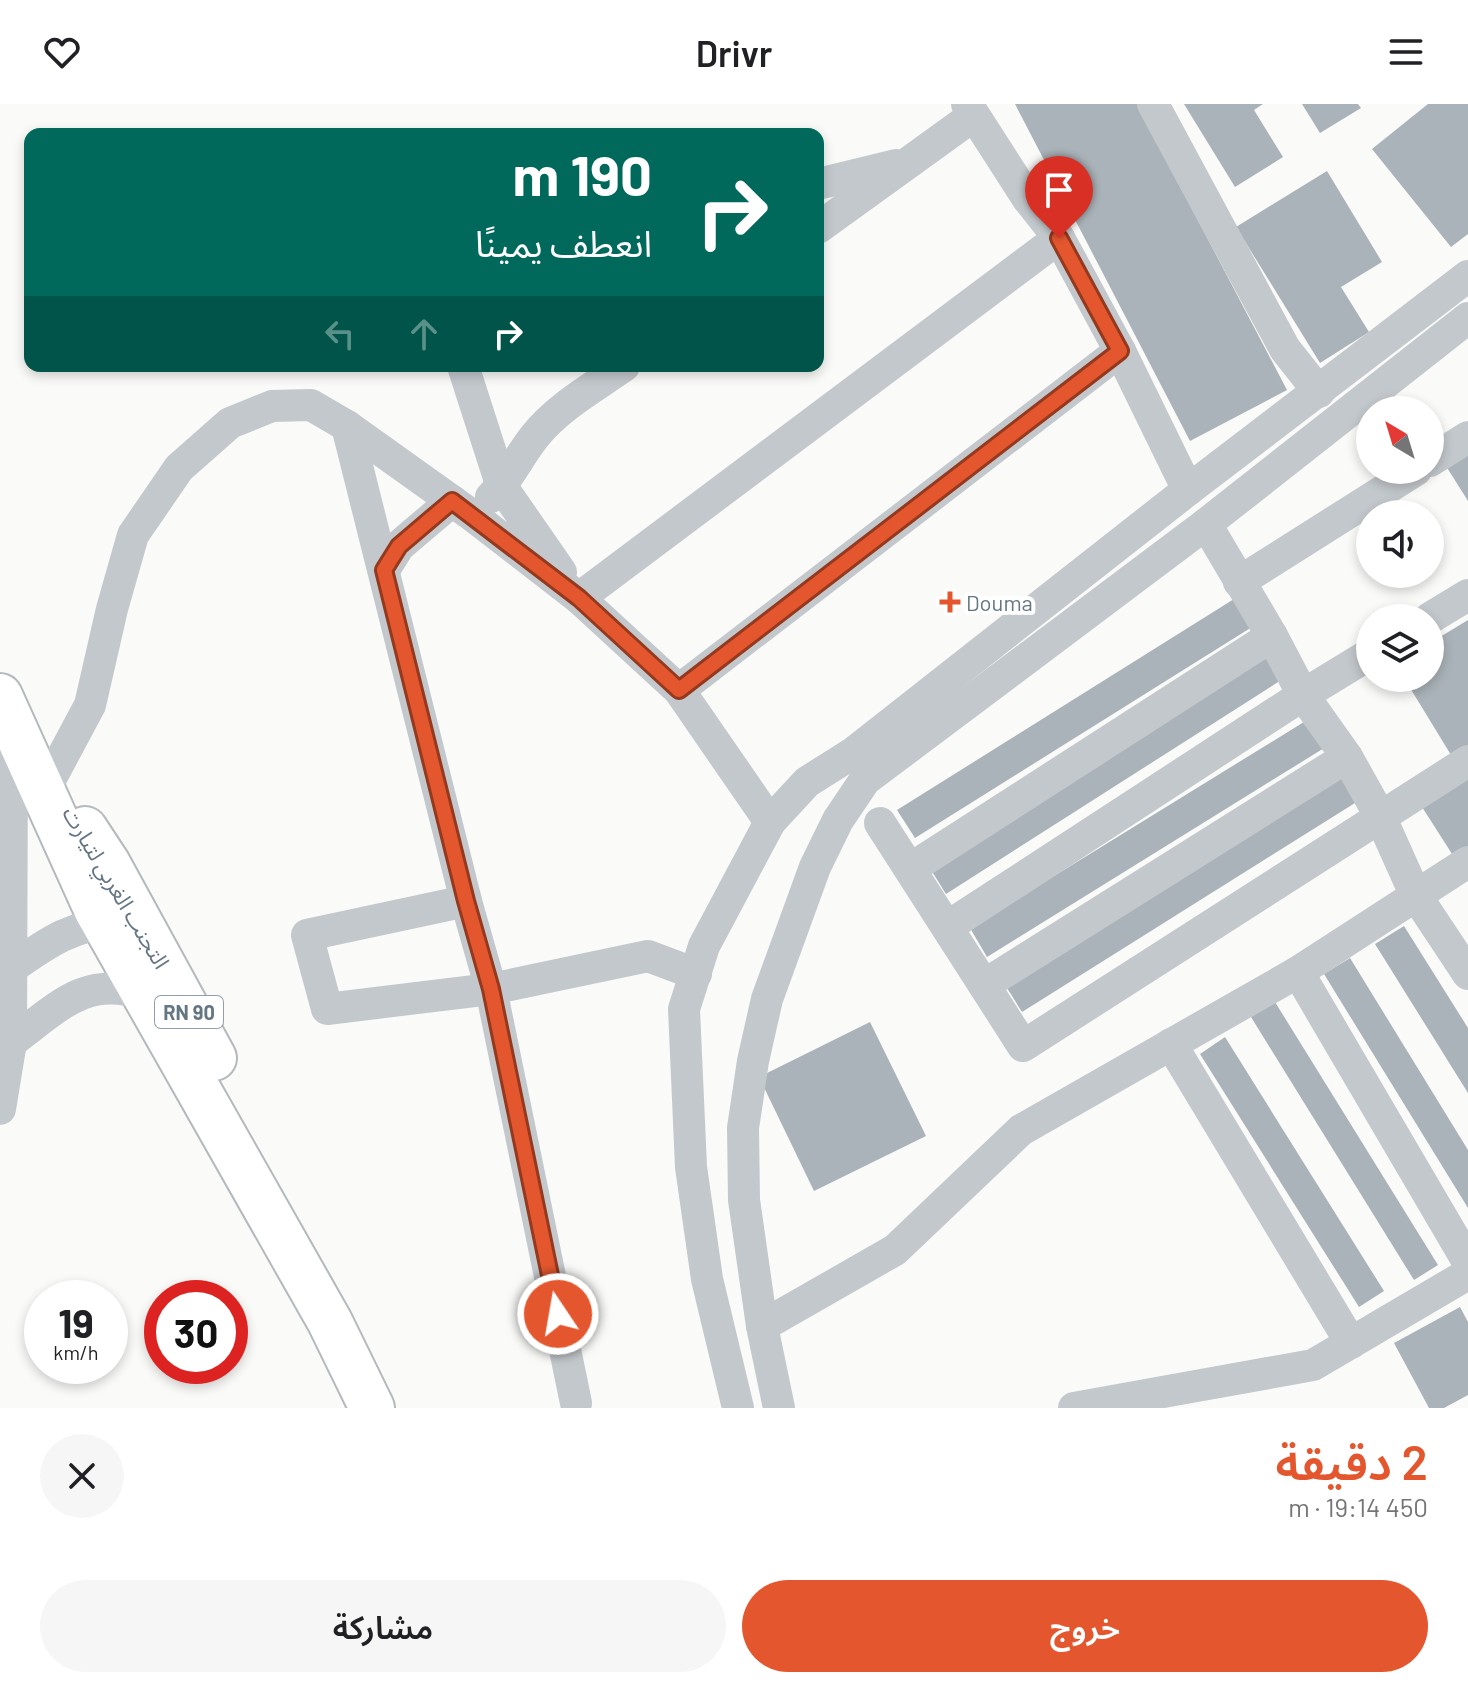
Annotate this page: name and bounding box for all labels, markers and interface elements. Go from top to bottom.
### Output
icon: heart [40,30,84,74]
icon: menu [1384,30,1428,74]
text: Drivr [696,31,772,74]
text: 190 m [513,140,652,207]
pin [1025,156,1093,238]
icon: right [680,160,784,264]
icon: arrive [1037,168,1081,212]
text: انعطف يمينًا [475,221,652,264]
icon: left [318,312,362,356]
icon: ahead [402,312,446,356]
icon: right [486,312,530,356]
north arrow [1356,396,1444,484]
map controls [1356,396,1444,692]
button: sound [1356,500,1444,588]
place label: Douma [966,589,1033,615]
marker: Douma [941,593,959,611]
button: layers [1356,604,1444,692]
street label: التجنب الغربي لتيارت [54,801,176,975]
road number: RN 90 [155,996,223,1028]
position arrow [516,1272,600,1356]
speed limit sign: 30 [144,1280,248,1384]
text: 19 [58,1298,94,1346]
text: km/h [53,1340,99,1364]
text: 2 دقيقة [1275,1432,1428,1490]
button: close [40,1434,124,1518]
text: 450 m · 19:14 [1288,1491,1428,1522]
button: مشاركة [40,1580,726,1672]
button: خروج [742,1580,1428,1672]

